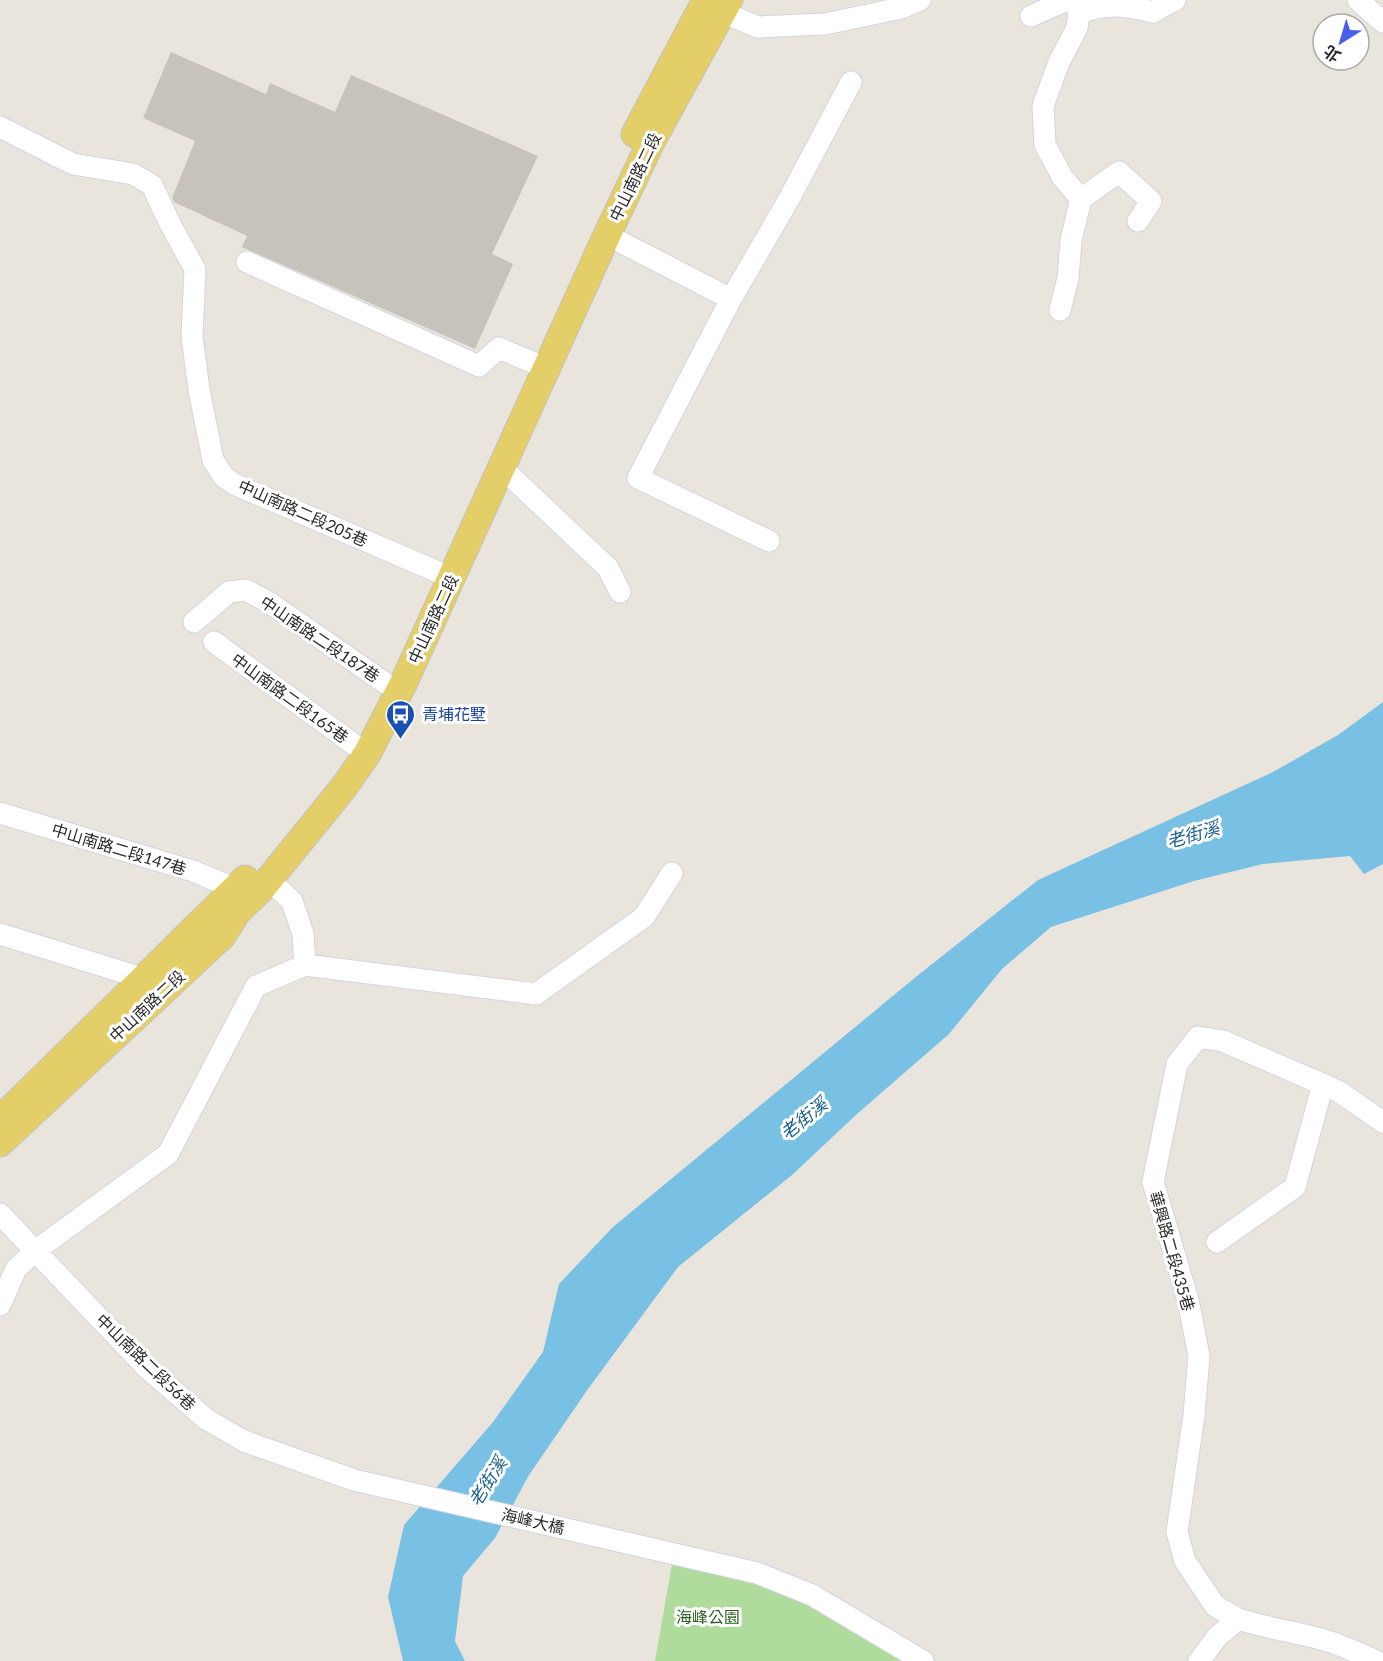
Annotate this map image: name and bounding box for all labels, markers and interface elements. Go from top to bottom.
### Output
north arrow [1311,12,1371,72]
text: 北 [1320,42,1344,67]
street label: 中山南路二段 [605,129,664,224]
street label: 中山南路二段205巷 [235,475,371,550]
street label: 中山南路二段 [404,571,461,666]
street label: 中山南路二段187巷 [257,592,384,686]
street label: 中山南路二段165巷 [228,649,352,746]
bus stop icon: 青埔花墅 [385,698,417,740]
place label: 青埔花墅 [422,704,486,723]
water label: 老街溪 [1164,815,1225,852]
street label: 中山南路二段147巷 [50,819,189,878]
street label: 中山南路二段 [105,966,188,1045]
water label: 老街溪 [775,1091,834,1144]
street label: 華興路二段435巷 [1146,1189,1199,1313]
street label: 中山南路二段56巷 [93,1309,200,1414]
water label: 老街溪 [464,1450,512,1510]
street label: 海峰大橋 [500,1504,566,1537]
park label: 海峰公園 [676,1607,740,1626]

